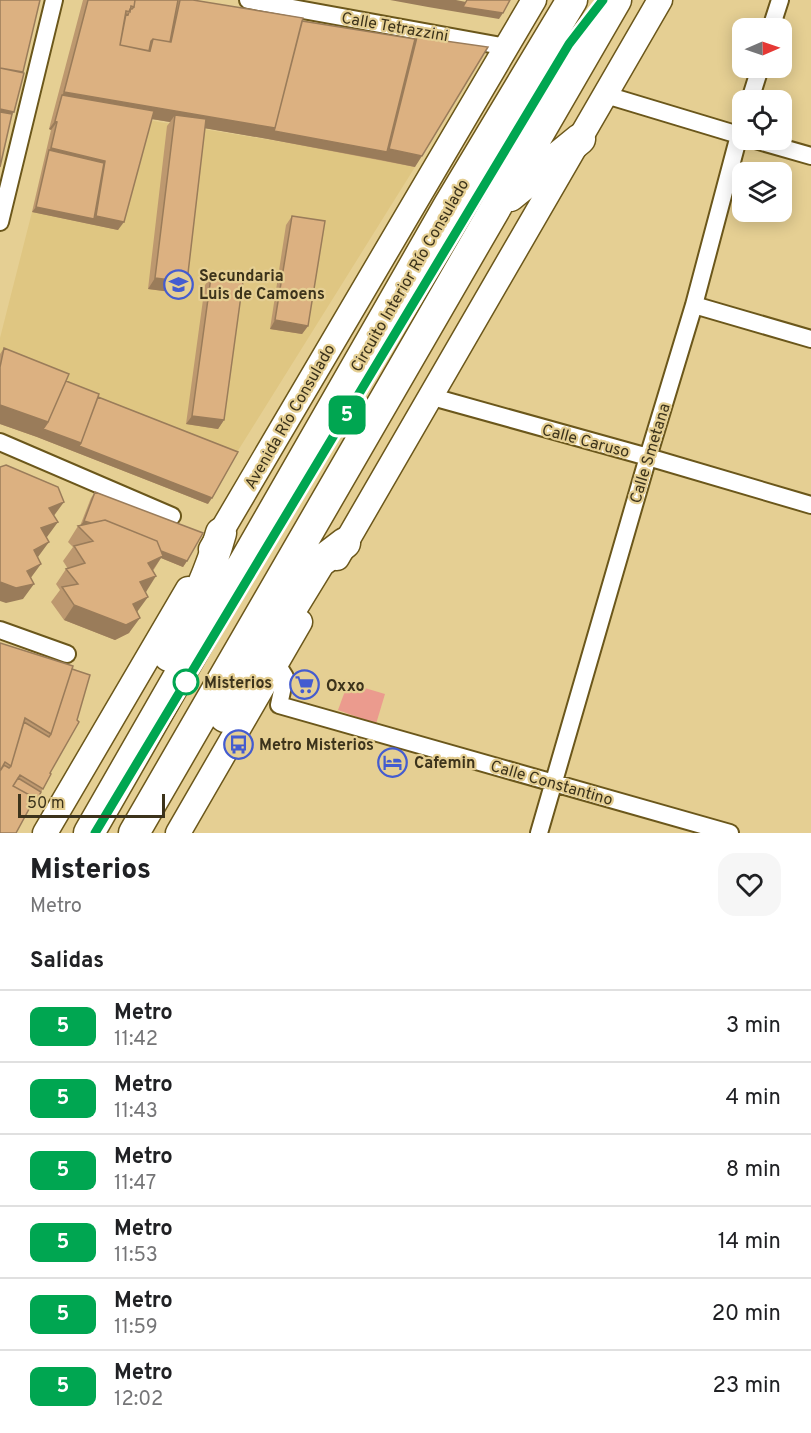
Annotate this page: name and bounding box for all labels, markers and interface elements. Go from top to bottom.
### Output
street label: Calle Tetrazzini [340,9,450,47]
north arrow [732,18,792,78]
map controls [732,18,792,222]
button: locate [732,90,792,150]
button: layers [732,162,792,222]
street label: Circuito Interior Río Consulado [347,176,474,376]
place label: Secundaria Luis de Camoens [199,267,325,305]
school or university icon: Secundaria Luis de Camoens [162,268,194,300]
street label: Avenida Río Consulado [241,341,340,493]
line badge: 5 [328,396,366,434]
street label: Calle Smetana [626,401,676,506]
text: 5 [341,402,353,429]
street label: Calle Caruso [540,421,632,463]
marker: Misterios [173,669,199,695]
supermarket icon: Oxxo [289,669,321,701]
place label: Misterios [204,674,272,694]
place label: Oxxo [326,677,365,697]
bus stop icon: Metro Misterios [222,728,254,760]
place label: Metro Misterios [259,736,374,756]
hotel icon: Cafemin [377,746,409,778]
place label: Cafemin [414,754,476,774]
street label: Calle Constantino [488,757,615,811]
scale bar [18,791,165,818]
text: 50 m [27,794,65,814]
text: Misterios [30,853,151,889]
button: heart [718,853,781,916]
text: Metro [30,894,82,920]
text: Salidas [30,948,104,975]
text: Metro [114,1000,173,1027]
text: 5 [57,1013,69,1040]
text: 3 min [726,1013,781,1040]
text: 11:42 [114,1027,158,1053]
text: Metro [114,1072,173,1099]
text: 5 [57,1085,69,1112]
text: 4 min [726,1085,781,1112]
text: 11:43 [114,1099,158,1125]
text: Metro [114,1144,173,1171]
text: 5 [57,1157,69,1184]
text: 8 min [726,1157,781,1184]
text: 11:47 [114,1171,156,1197]
text: Metro [114,1216,173,1243]
text: 5 [57,1229,69,1256]
text: 14 min [718,1229,781,1256]
text: 11:53 [114,1243,158,1269]
text: Metro [114,1288,173,1315]
text: 5 [57,1301,69,1328]
text: 20 min [712,1301,781,1328]
text: 11:59 [114,1315,158,1341]
text: Metro [114,1360,173,1387]
text: 5 [57,1373,69,1400]
text: 23 min [713,1373,781,1400]
text: 12:02 [114,1387,163,1413]

